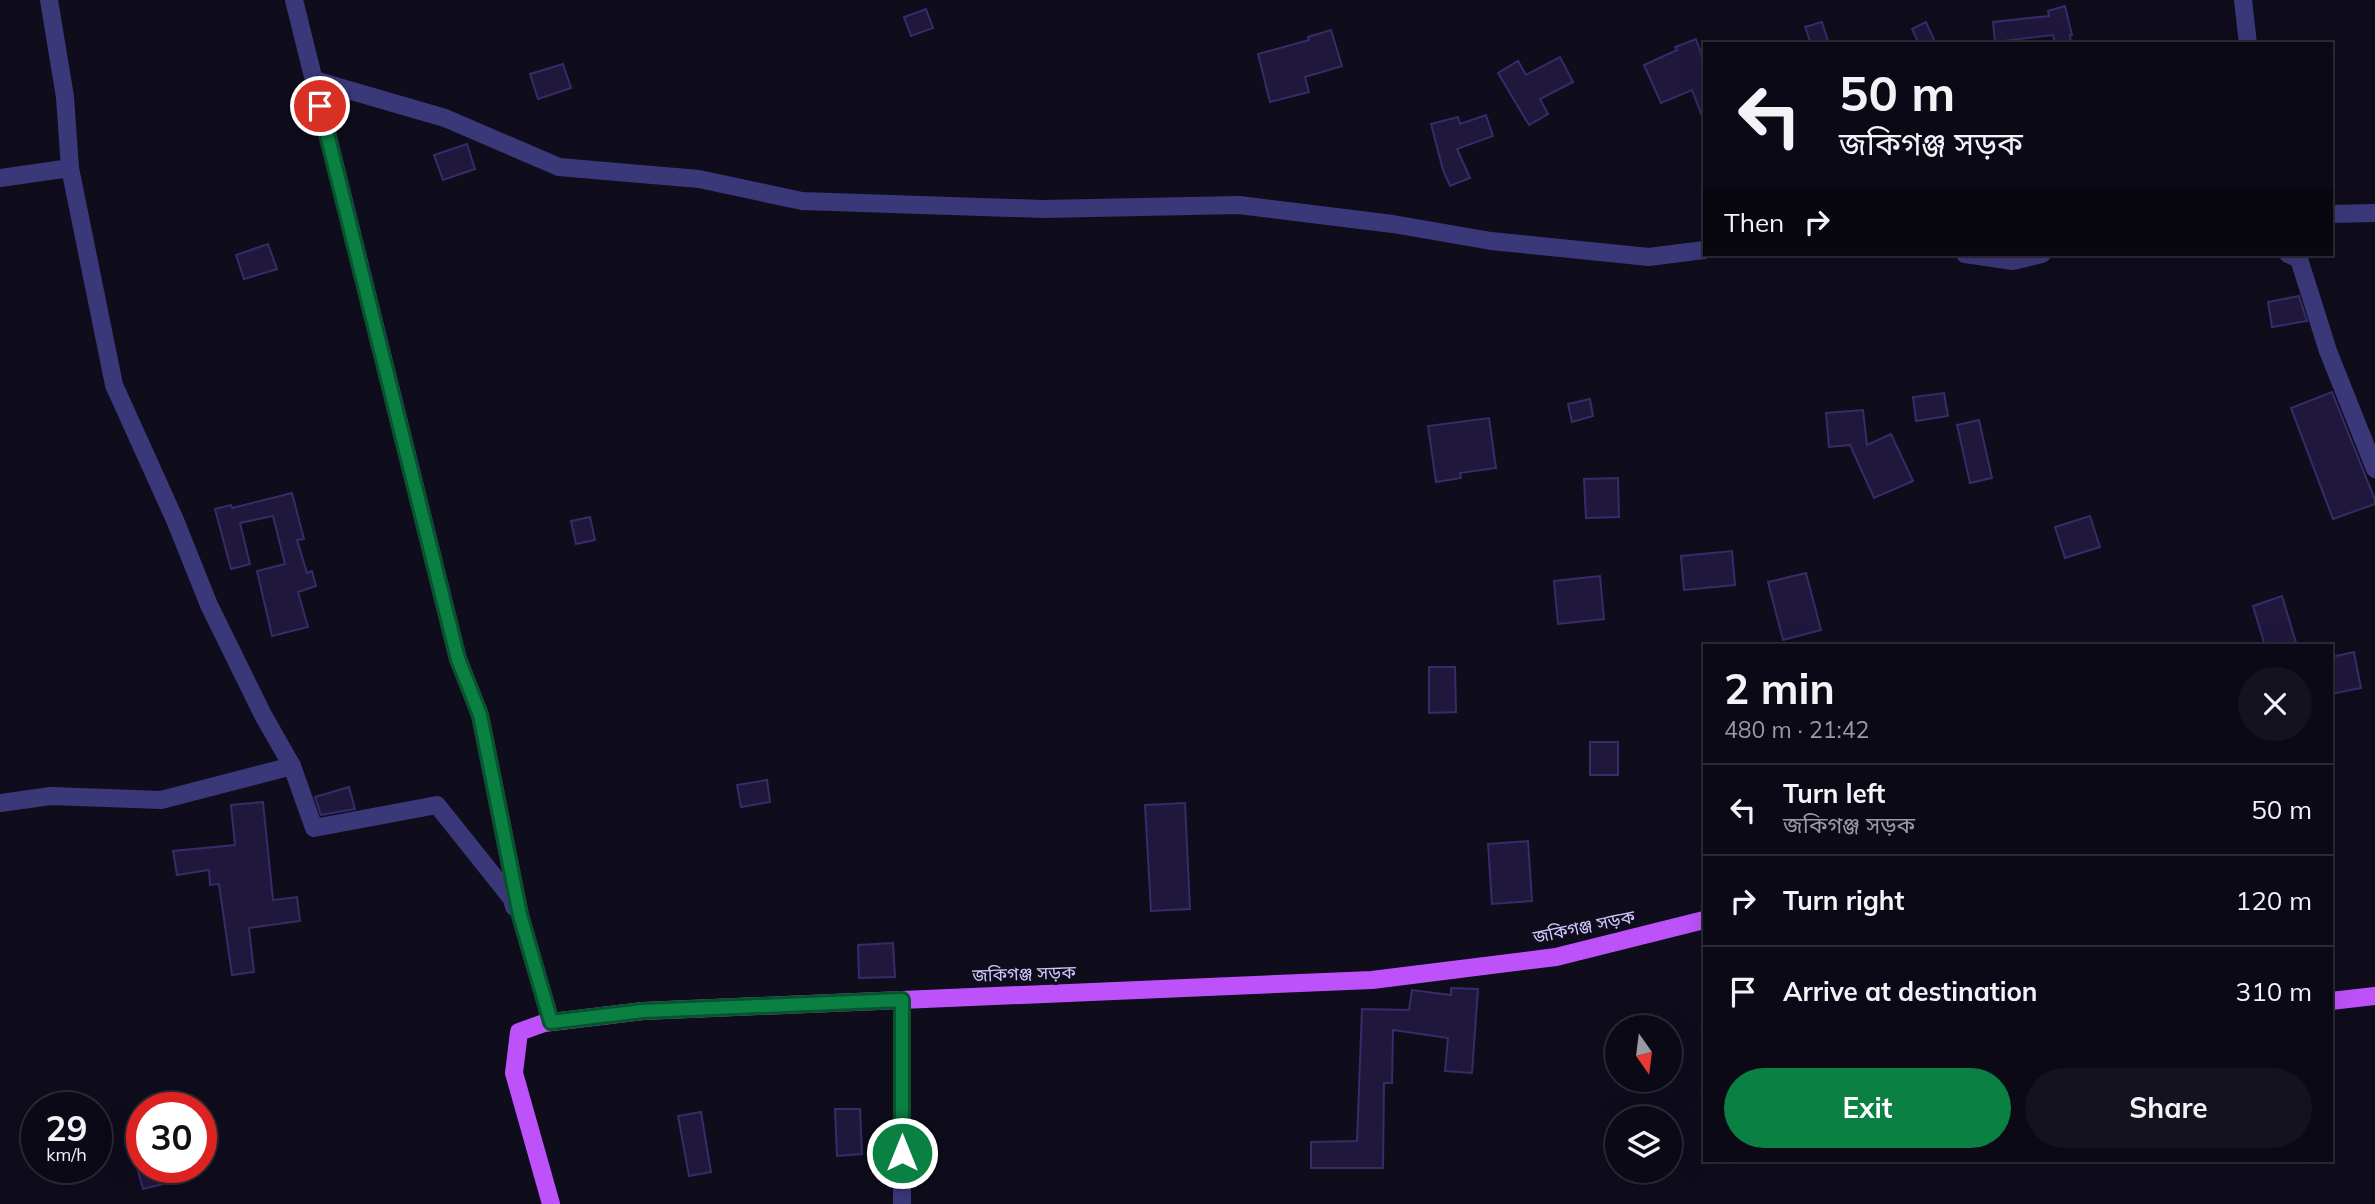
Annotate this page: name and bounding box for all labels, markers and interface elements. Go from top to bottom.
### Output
text: 50 m [1839,62,1955,123]
icon: left [1724,70,1815,161]
pin [290,76,350,136]
icon: arrive [301,87,339,125]
text: জকিগঞ্জ সড়ক [1839,123,2023,163]
icon: right [1798,203,1836,241]
text: Then [1724,206,1784,239]
text: 2 min [1724,662,1835,715]
button: close [2238,667,2312,741]
text: 480 m · 21:42 [1724,715,1869,744]
text: Turn left [1783,777,1885,810]
icon: left [1724,791,1762,829]
text: 50 m [2251,793,2312,826]
text: জকিগঞ্জ সড়ক [1783,810,1915,839]
icon: right [1724,882,1762,920]
text: Turn right [1783,884,1904,917]
text: 120 m [2236,884,2312,917]
street label: জকিগঞ্জ সড়ক [1530,904,1637,949]
street label: জকিগঞ্জ সড়ক [971,960,1077,987]
icon: arrive [1724,973,1762,1011]
text: Arrive at destination [1783,975,2038,1008]
text: 310 m [2236,975,2312,1008]
north arrow [1605,1015,1682,1092]
map controls [1605,1015,1682,1183]
button: Exit [1724,1068,2011,1148]
button: Share [2025,1068,2312,1148]
speed limit sign: 30 [126,1092,217,1183]
text: 29 [45,1106,88,1150]
button: layers [1605,1106,1682,1183]
position arrow [865,1116,939,1190]
text: km/h [46,1143,87,1166]

